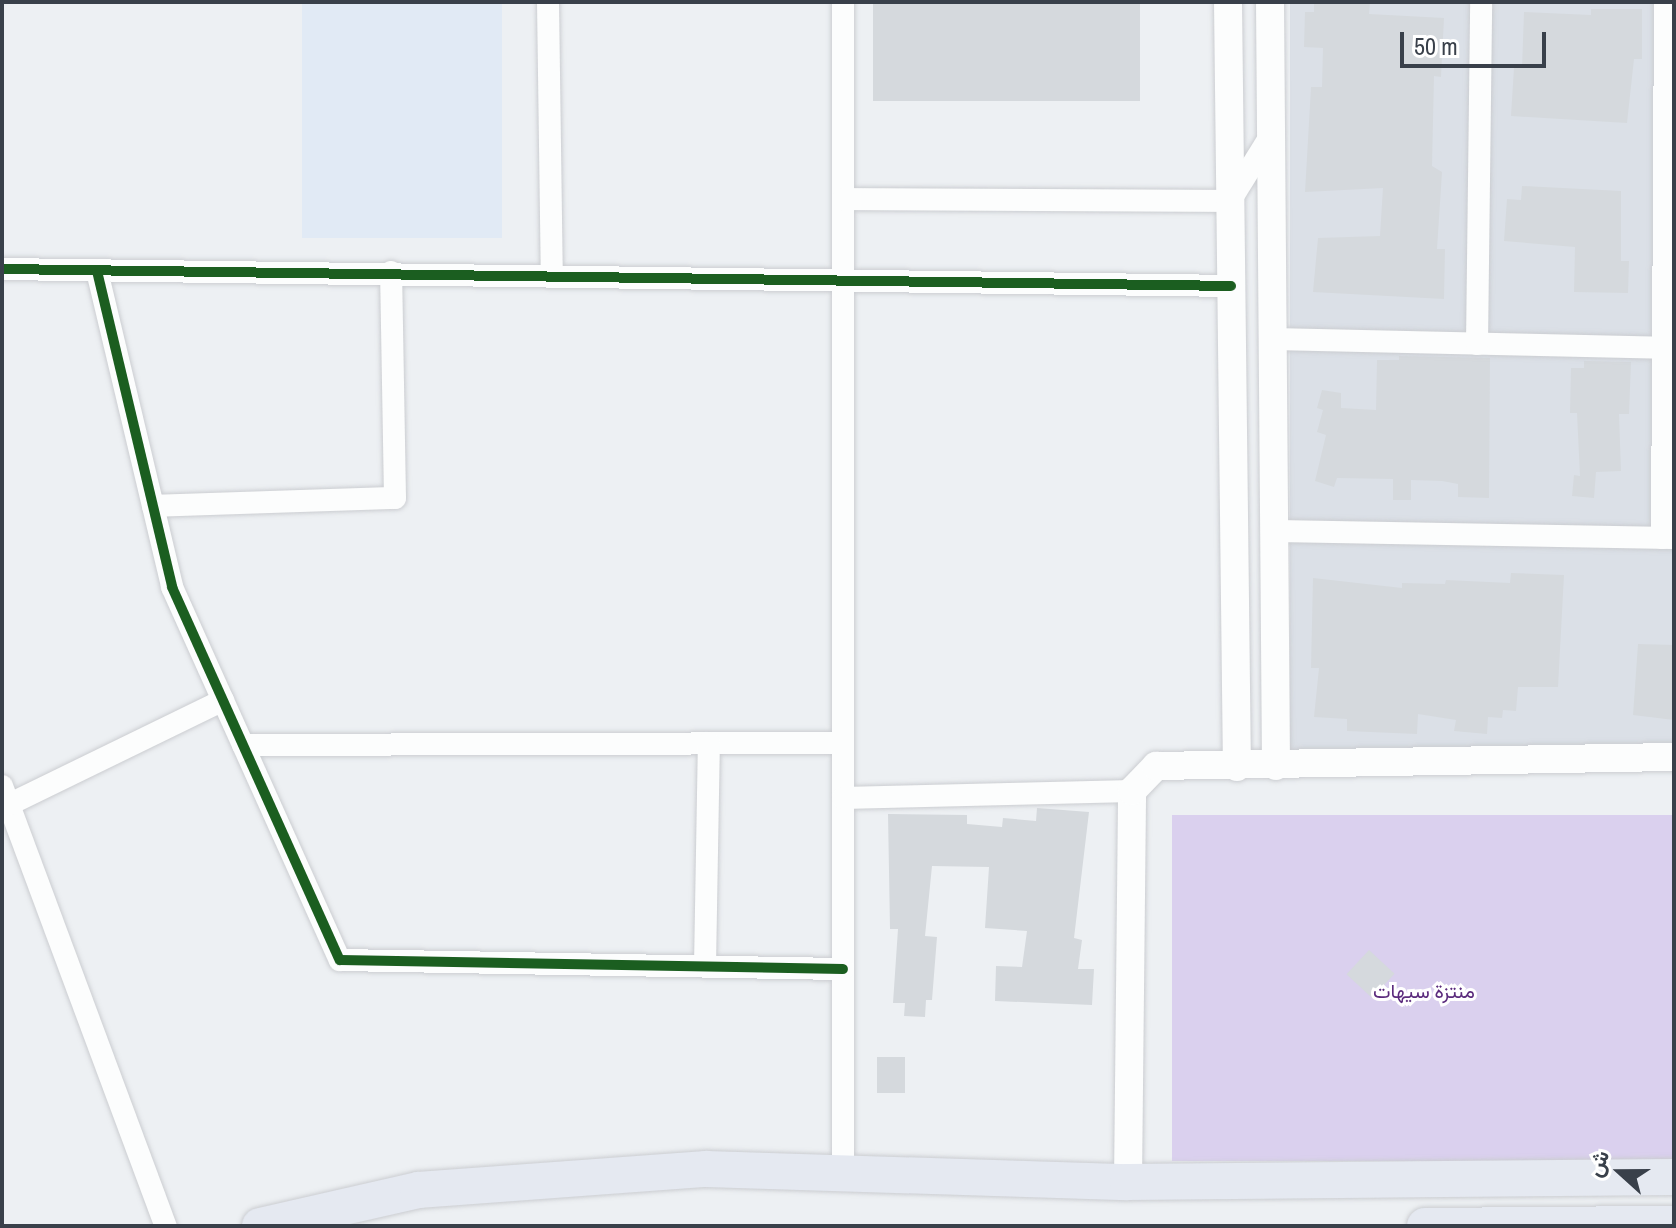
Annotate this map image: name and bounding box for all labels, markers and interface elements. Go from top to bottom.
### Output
scale bar [1404,16,1550,66]
text: 50 m [1414,30,1458,62]
park label: منتزة سيهات [1373,978,1475,1002]
north arrow [1580,1132,1660,1212]
text: ش [1579,1146,1616,1181]

